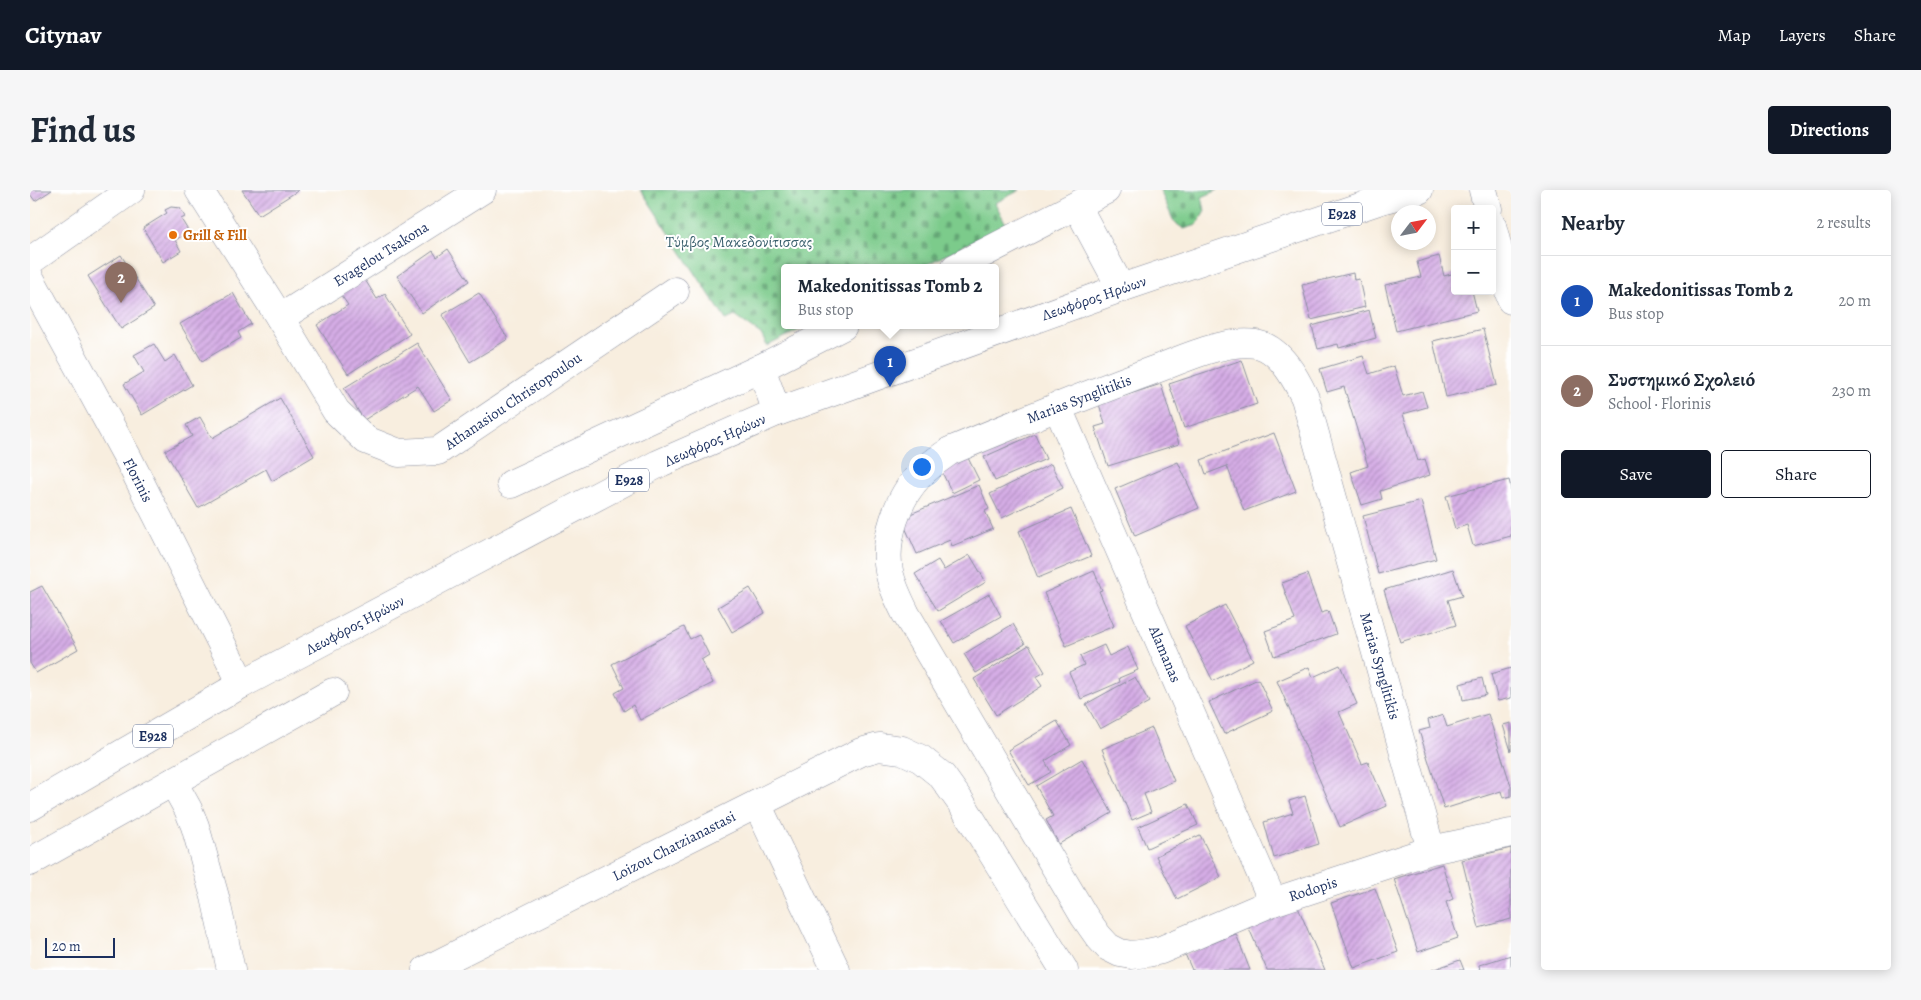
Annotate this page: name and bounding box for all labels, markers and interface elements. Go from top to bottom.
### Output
text: Citynav [25,19,101,51]
text: Map [1718,23,1751,47]
text: Layers [1779,23,1826,47]
text: Share [1854,23,1896,47]
text: Find us [30,106,136,154]
button: Directions [1768,106,1891,154]
road number: E928 [1322,202,1362,226]
north arrow [1391,205,1436,250]
map controls [1451,205,1496,295]
button: + [1451,205,1496,250]
text: Nearby [1561,209,1624,237]
text: 2 results [1816,212,1871,234]
street label: Evagelou Tsakona [330,217,432,291]
place label: Grill & Fill [183,225,247,245]
marker: Grill & Fill [167,229,179,241]
park label: Τύμβος Μακεδονίτισσας [666,232,812,252]
button: − [1451,250,1496,295]
pin: 2 [105,262,137,303]
popup [781,264,999,329]
street label: Λεωφόρος Ηρώων [1038,271,1149,326]
text: Makedonitissas Tomb 2 [798,273,982,299]
text: Makedonitissas Tomb 2 [1608,277,1793,303]
text: 1 [1574,290,1580,312]
text: 20 m [1838,290,1871,312]
text: Bus stop [798,299,853,321]
text: Bus stop [1608,303,1664,325]
pin: 1 [874,346,906,387]
street label: Athanasiou Christopoulou [440,347,586,455]
text: Συστημικó Σχολειó [1608,367,1755,393]
street label: Marias Synglitikis [1024,370,1134,428]
text: 2 [1573,380,1581,402]
text: 230 m [1832,380,1871,402]
text: School · Florinis [1608,393,1711,415]
street label: Λεωφόρος Ηρώων [660,409,769,472]
button: Save [1561,450,1711,498]
button: Share [1721,450,1871,498]
street label: Florinis [118,454,158,506]
your location [909,454,935,480]
road number: E928 [609,468,649,492]
street label: Λεωφόρος Ηρώων [301,591,408,660]
street label: Marias Synglitikis [1355,610,1405,722]
street label: Alamanas [1144,622,1186,685]
road number: E928 [133,724,173,748]
street label: Loizou Chatzianastasi [609,806,739,886]
street label: Rodopis [1286,872,1340,906]
scale bar [45,935,115,958]
text: 20 m [52,937,81,956]

